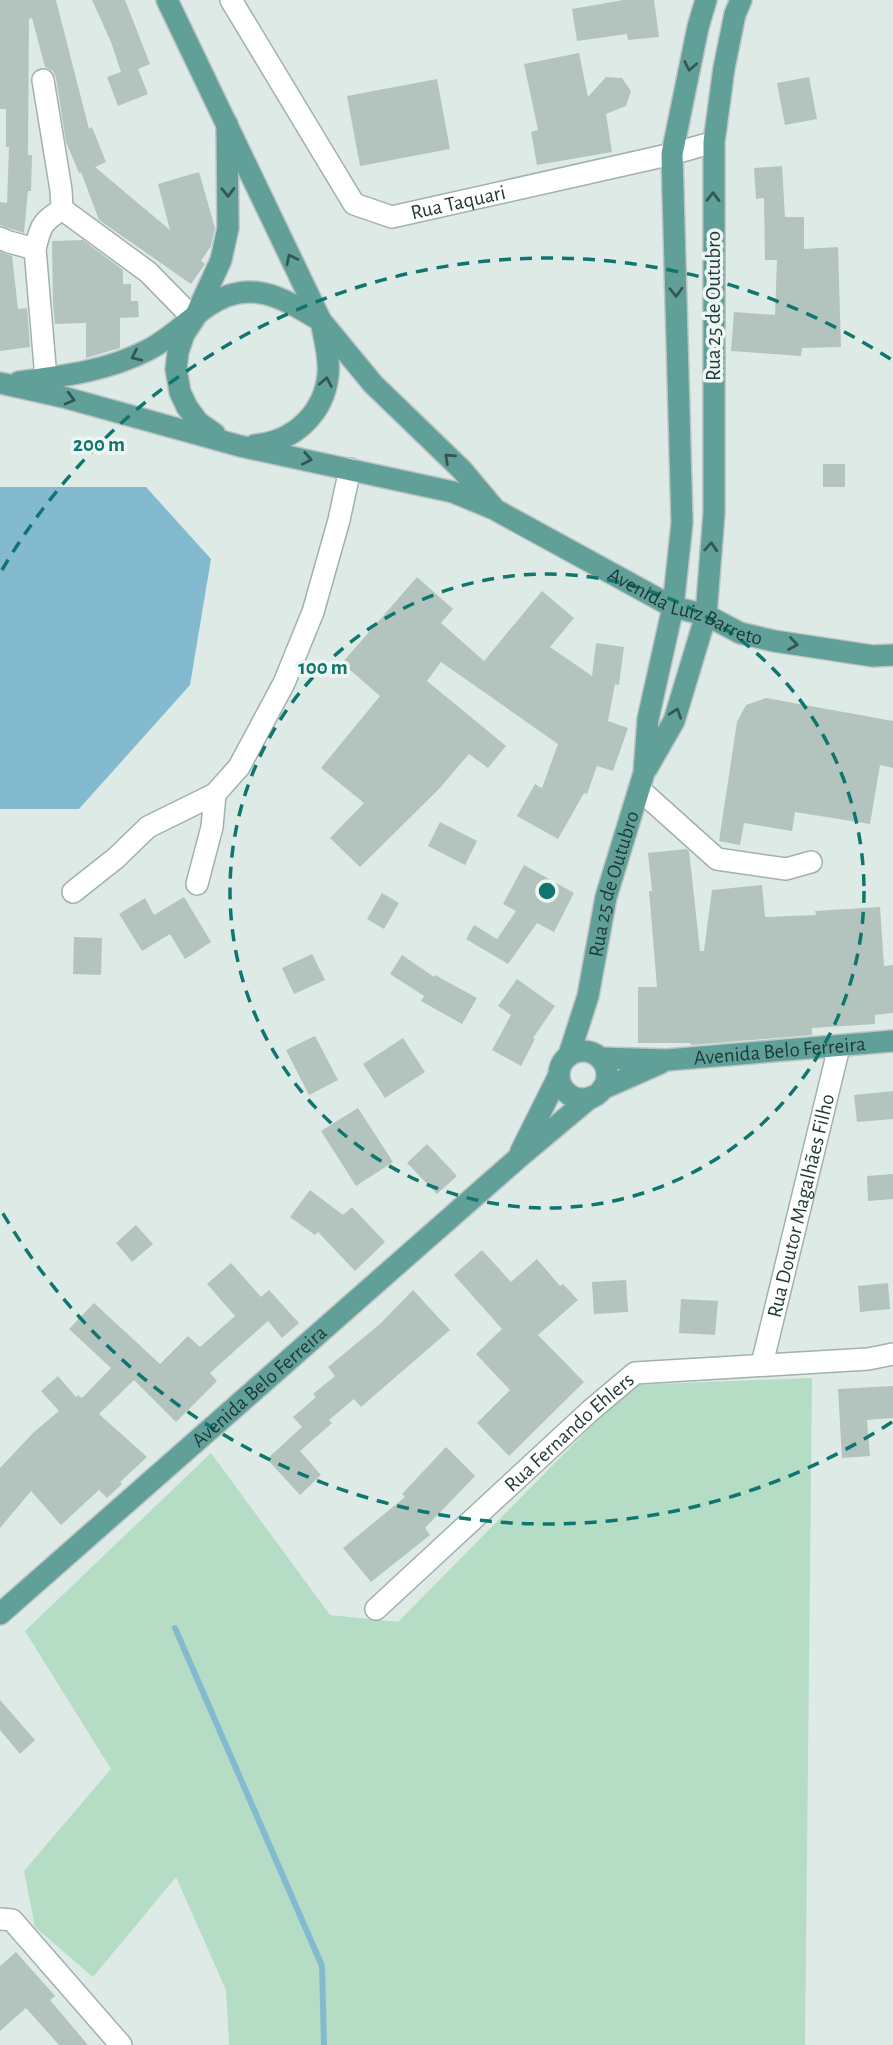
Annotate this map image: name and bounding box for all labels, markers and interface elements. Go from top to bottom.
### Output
one-way arrow [683,60,698,72]
street label: Rua Taquari [409,182,507,223]
one-way arrow [220,187,235,198]
one-way arrow [705,192,721,202]
street label: Rua 25 de Outubro [703,231,724,381]
one-way arrow [285,254,299,266]
one-way arrow [668,287,684,298]
one-way arrow [131,348,143,362]
one-way arrow [317,376,332,388]
one-way arrow [64,391,76,405]
text: 200 m [73,434,125,455]
one-way arrow [301,451,313,466]
one-way arrow [444,454,457,466]
one-way arrow [703,542,718,553]
street label: Avenida Luiz Barreto [604,564,764,649]
one-way arrow [787,636,799,651]
text: 100 m [298,657,348,678]
one-way arrow [668,708,682,720]
street label: Rua 25 de Outubro [585,809,643,959]
centre of rings [535,879,559,903]
street label: Avenida Belo Ferreira [693,1033,867,1069]
street label: Rua Doutor Magalhães Filho [764,1092,838,1320]
street label: Avenida Belo Ferreira [188,1321,331,1451]
street label: Rua Fernando Ehlers [500,1369,638,1496]

